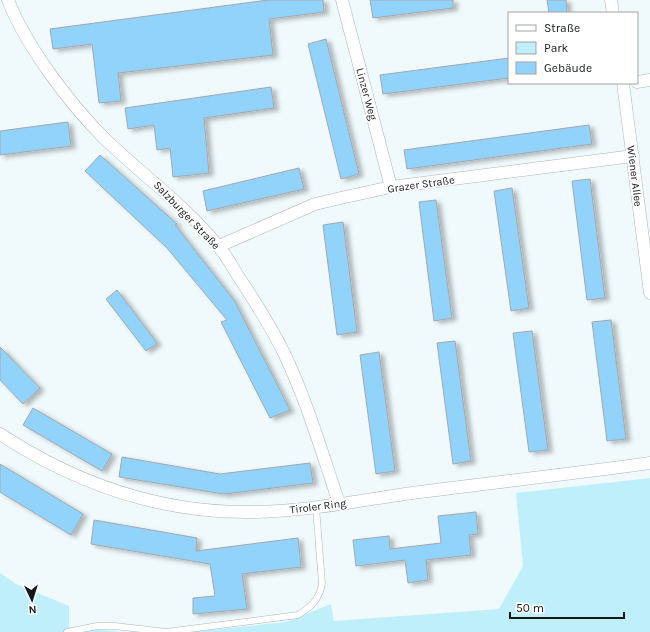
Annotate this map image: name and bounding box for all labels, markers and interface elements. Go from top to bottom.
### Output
legend [508,12,638,84]
text: Straße [544,21,580,35]
text: Park [544,41,569,55]
text: Gebäude [544,61,592,75]
street label: Linzer Weg [353,66,380,123]
street label: Wiener Allee [624,145,645,208]
street label: Grazer Straße [387,173,456,196]
street label: Salzburger Straße [151,179,223,252]
street label: Tiroler Ring [289,496,348,516]
north arrow [12,580,52,620]
scale bar [510,594,624,620]
text: 50 m [516,601,544,615]
text: N [28,603,37,616]

